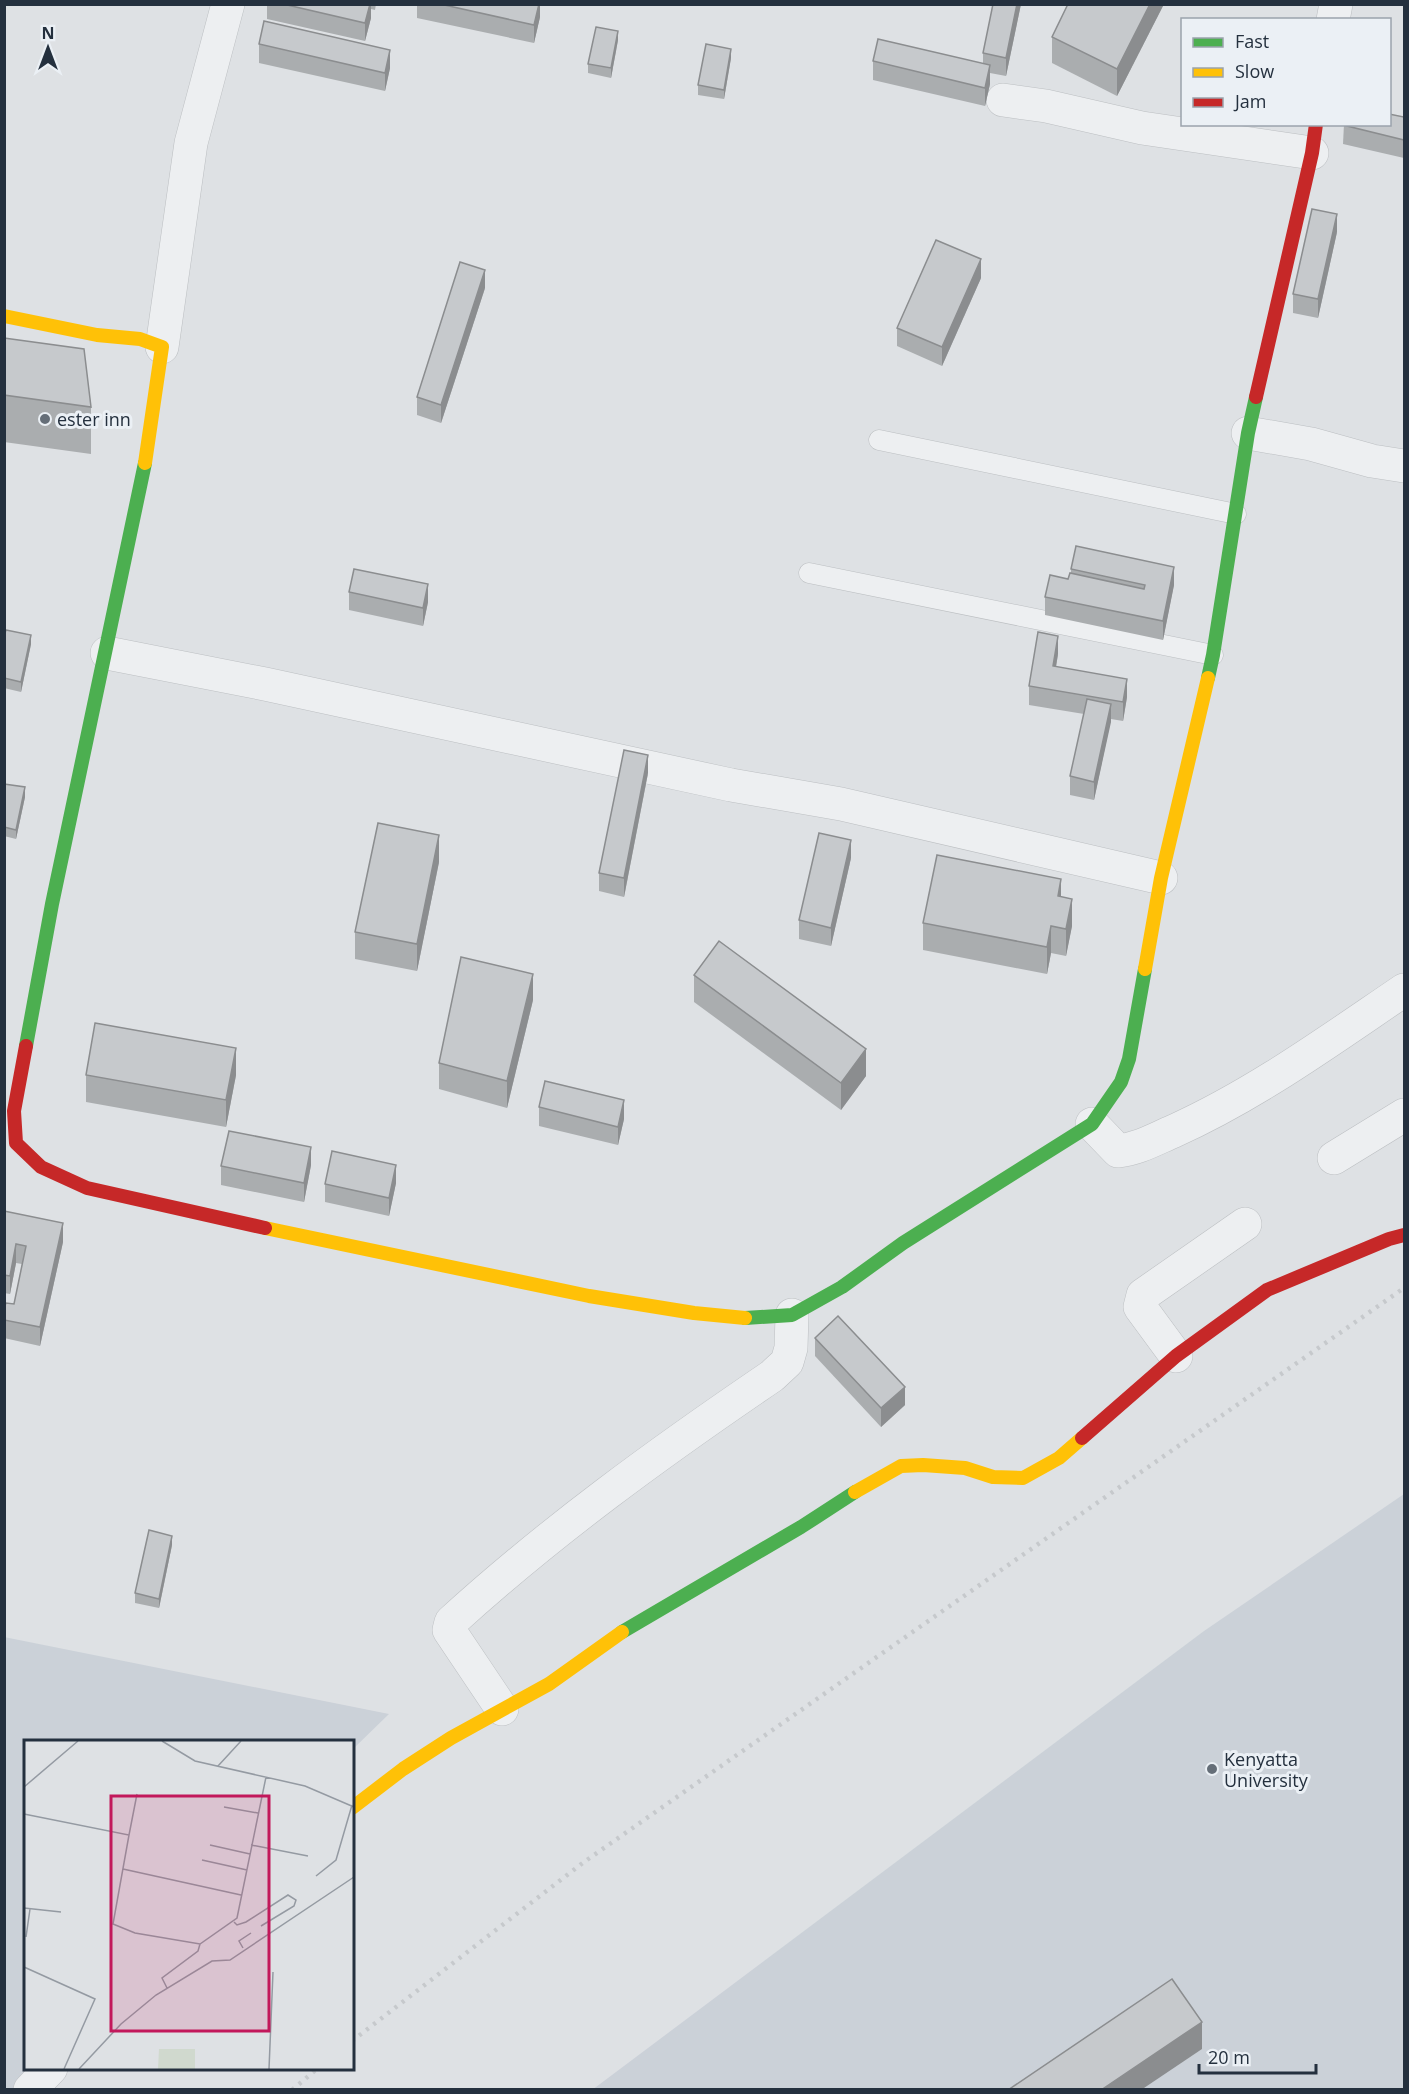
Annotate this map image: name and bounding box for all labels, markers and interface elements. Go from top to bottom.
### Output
north arrow [18,18,78,78]
legend [1181,18,1391,126]
text: N [41,22,55,44]
text: Fast [1235,29,1269,53]
text: Slow [1235,59,1274,83]
text: Jam [1233,89,1267,113]
place label: ester inn [57,407,131,431]
marker: ester inn [38,412,52,426]
inset map [24,1740,354,2070]
place label: Kenyatta University [1224,1747,1309,1792]
marker: Kenyatta University [1205,1762,1219,1776]
scale bar [1199,2037,1316,2075]
text: 20 m [1208,2045,1250,2069]

